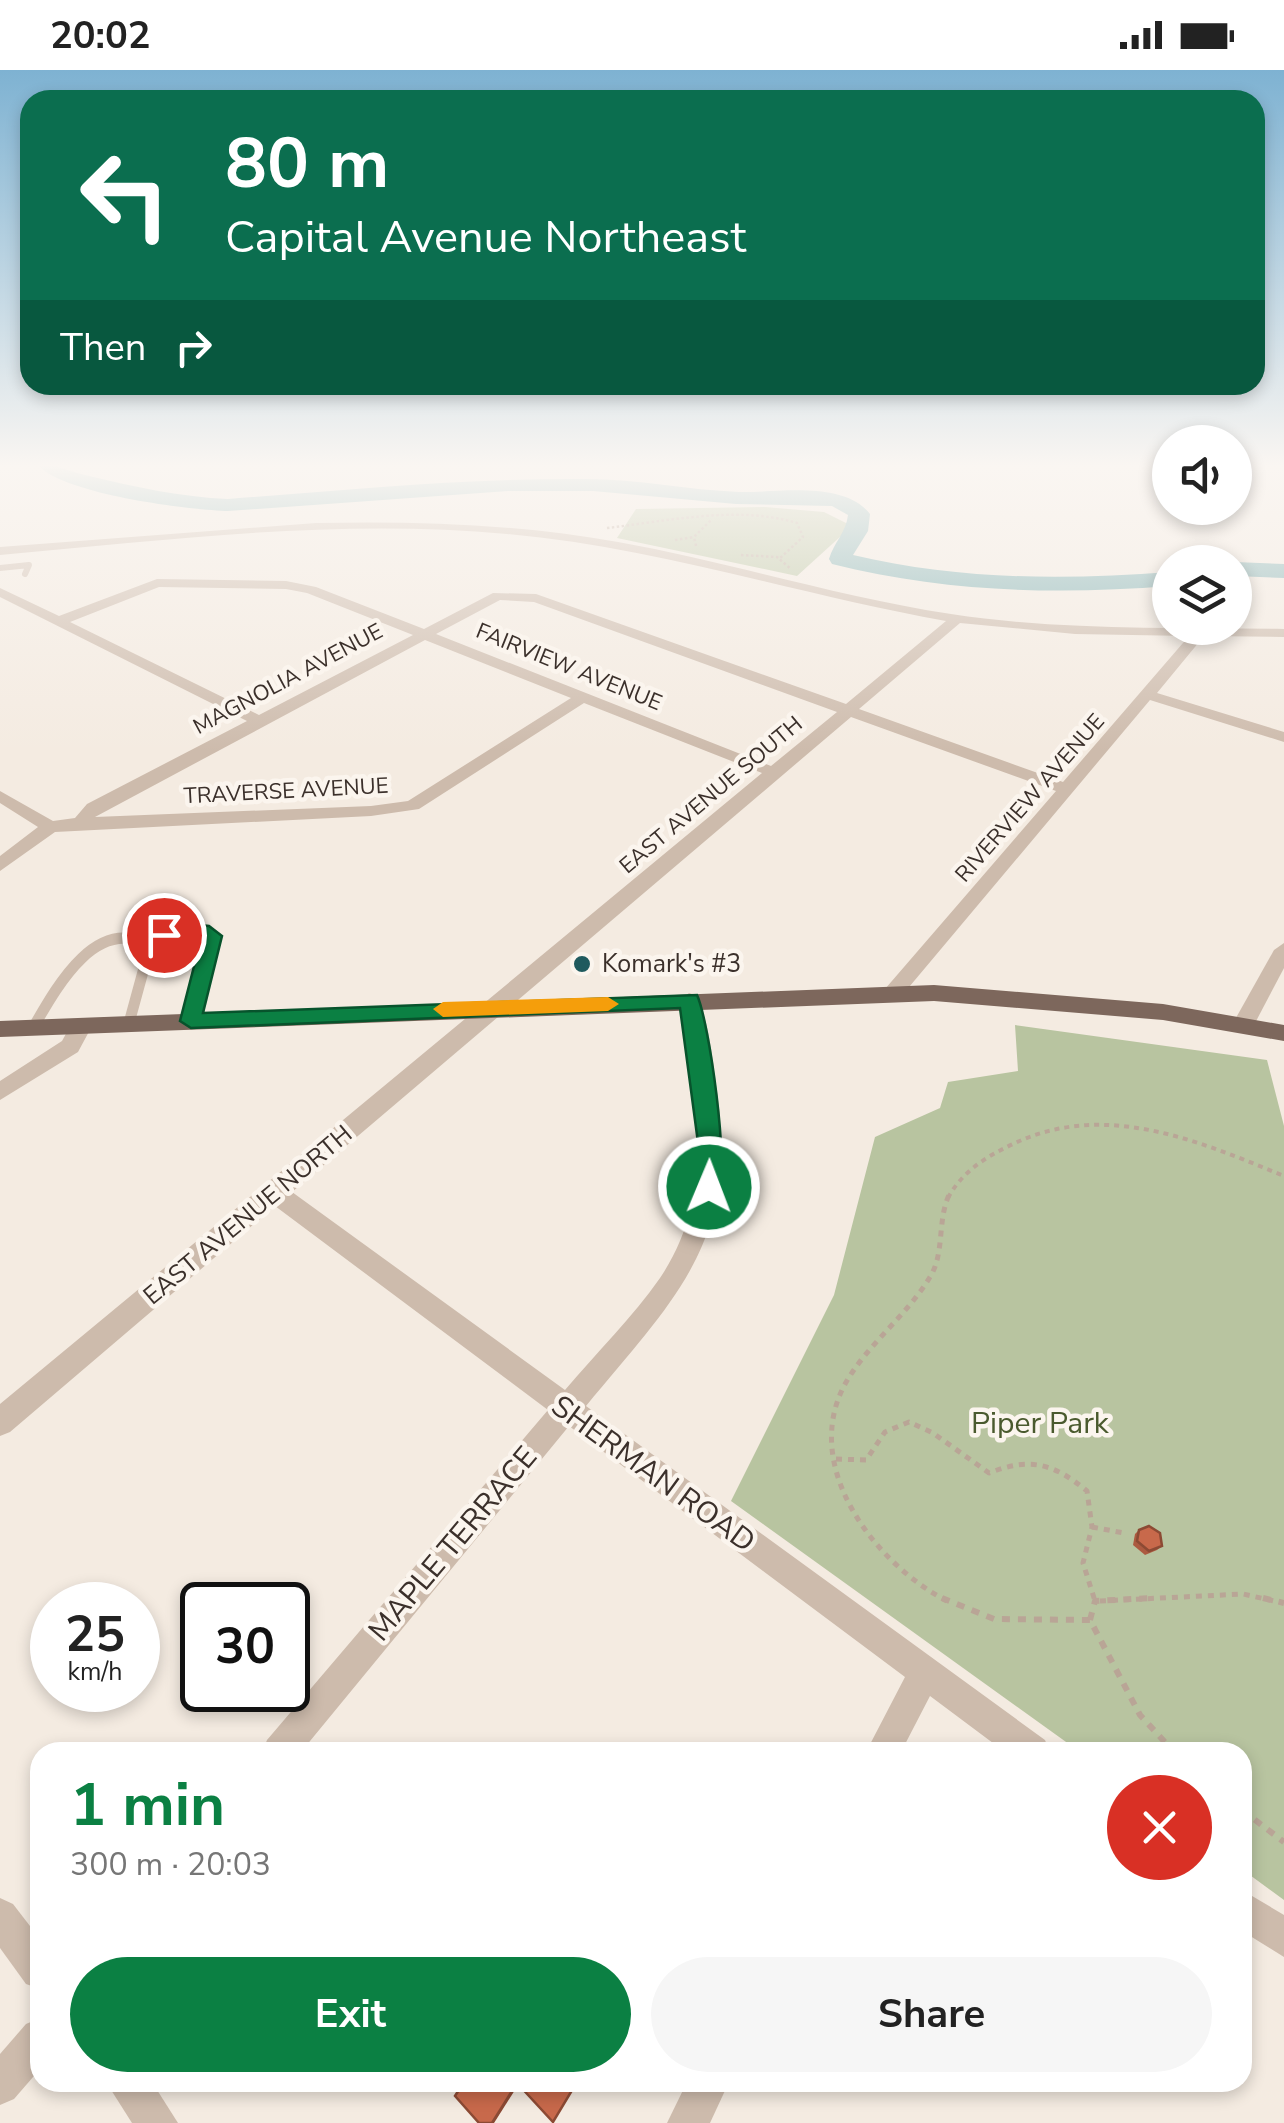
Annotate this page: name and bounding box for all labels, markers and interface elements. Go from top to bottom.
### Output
text: 20:02 [50,10,151,61]
text: 80 m [225,116,389,212]
icon: left [60,130,190,260]
text: Capital Avenue Northeast [225,207,746,268]
icon: right [166,320,221,375]
text: Then [60,322,146,373]
map controls [1152,425,1252,645]
button: sound [1152,425,1252,525]
button: layers [1152,545,1252,645]
street label: MAGNOLIA AVENUE [188,616,388,742]
street label: FAIRVIEW AVENUE [471,616,667,718]
street label: RIVERVIEW AVENUE [948,707,1112,889]
street label: EAST AVENUE SOUTH [613,709,809,881]
street label: TRAVERSE AVENUE [183,771,389,811]
pin [122,893,207,978]
icon: arrive [137,908,192,963]
place label: Komark's #3 [602,947,741,981]
marker: Komark's #3 [571,953,593,975]
street label: EAST AVENUE NORTH [136,1117,360,1313]
position arrow [657,1135,761,1239]
street label: SHERMAN ROAD [543,1386,763,1562]
park label: Piper Park [971,1403,1110,1444]
street label: MAPLE TERRACE [359,1438,547,1650]
speed limit sign: 30 [180,1582,310,1712]
text: 25 [65,1600,125,1669]
text: km/h [67,1655,123,1689]
text: 1 min [70,1764,225,1846]
button: close [1107,1775,1212,1880]
text: 300 m · 20:03 [70,1843,271,1886]
button: Exit [70,1957,631,2072]
button: Share [651,1957,1212,2072]

